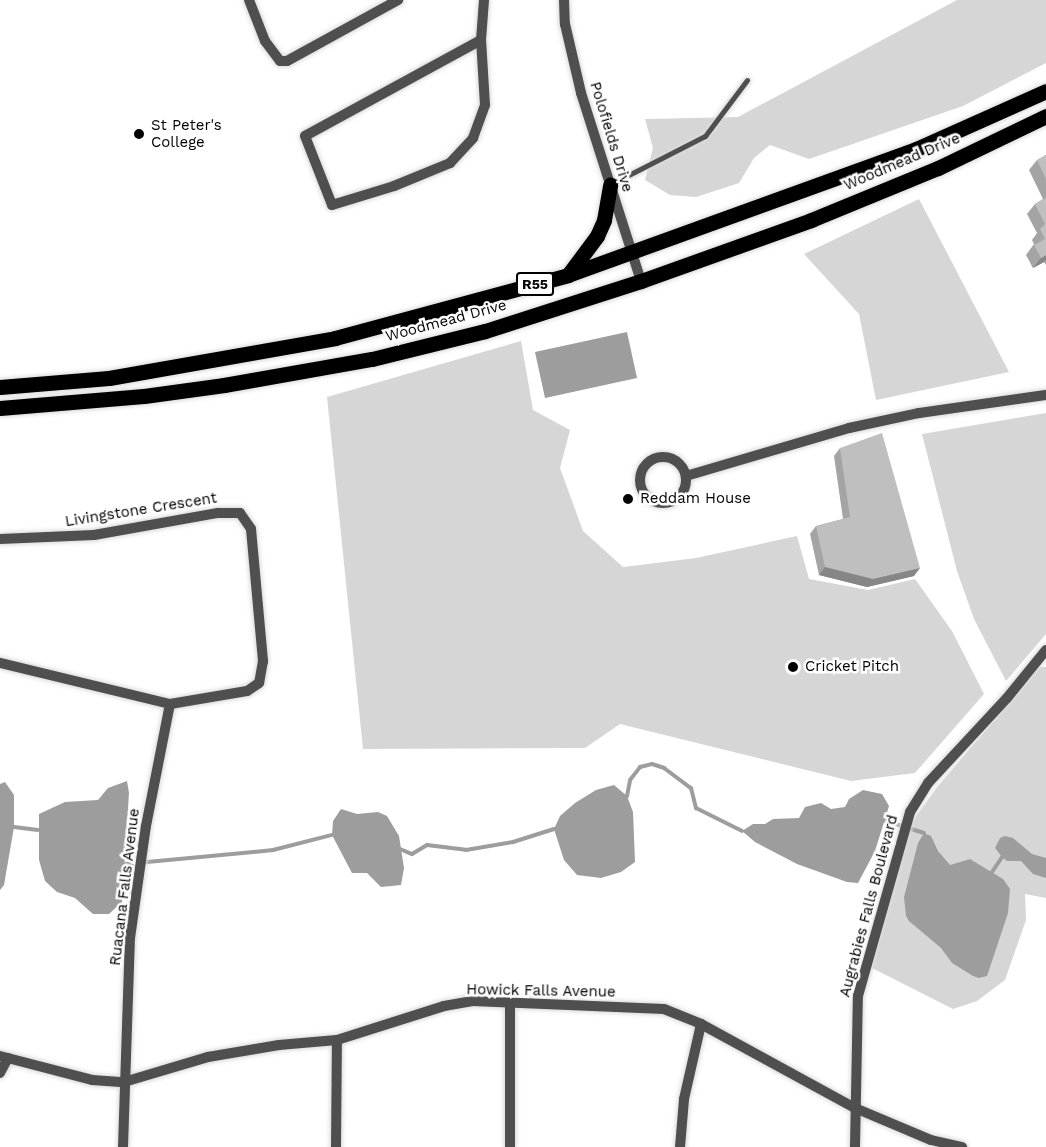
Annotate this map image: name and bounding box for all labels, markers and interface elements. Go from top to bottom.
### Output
street label: Polofields Drive [586,80,636,194]
place label: St Peter's College [151,116,222,151]
marker: St Peter's College [132,127,146,141]
street label: Woodmead Drive [841,129,963,195]
road number: R55 [516,273,554,295]
street label: Woodmead Drive [384,296,508,346]
street label: Livingstone Crescent [64,489,218,531]
place label: Reddam House [640,490,751,508]
marker: Reddam House [621,492,635,506]
place label: Cricket Pitch [805,658,899,676]
marker: Cricket Pitch [786,660,800,674]
street label: Ruacana Falls Avenue [106,807,144,967]
street label: Augrabies Falls Boulevard [836,813,902,999]
street label: Howick Falls Avenue [466,981,616,1001]

